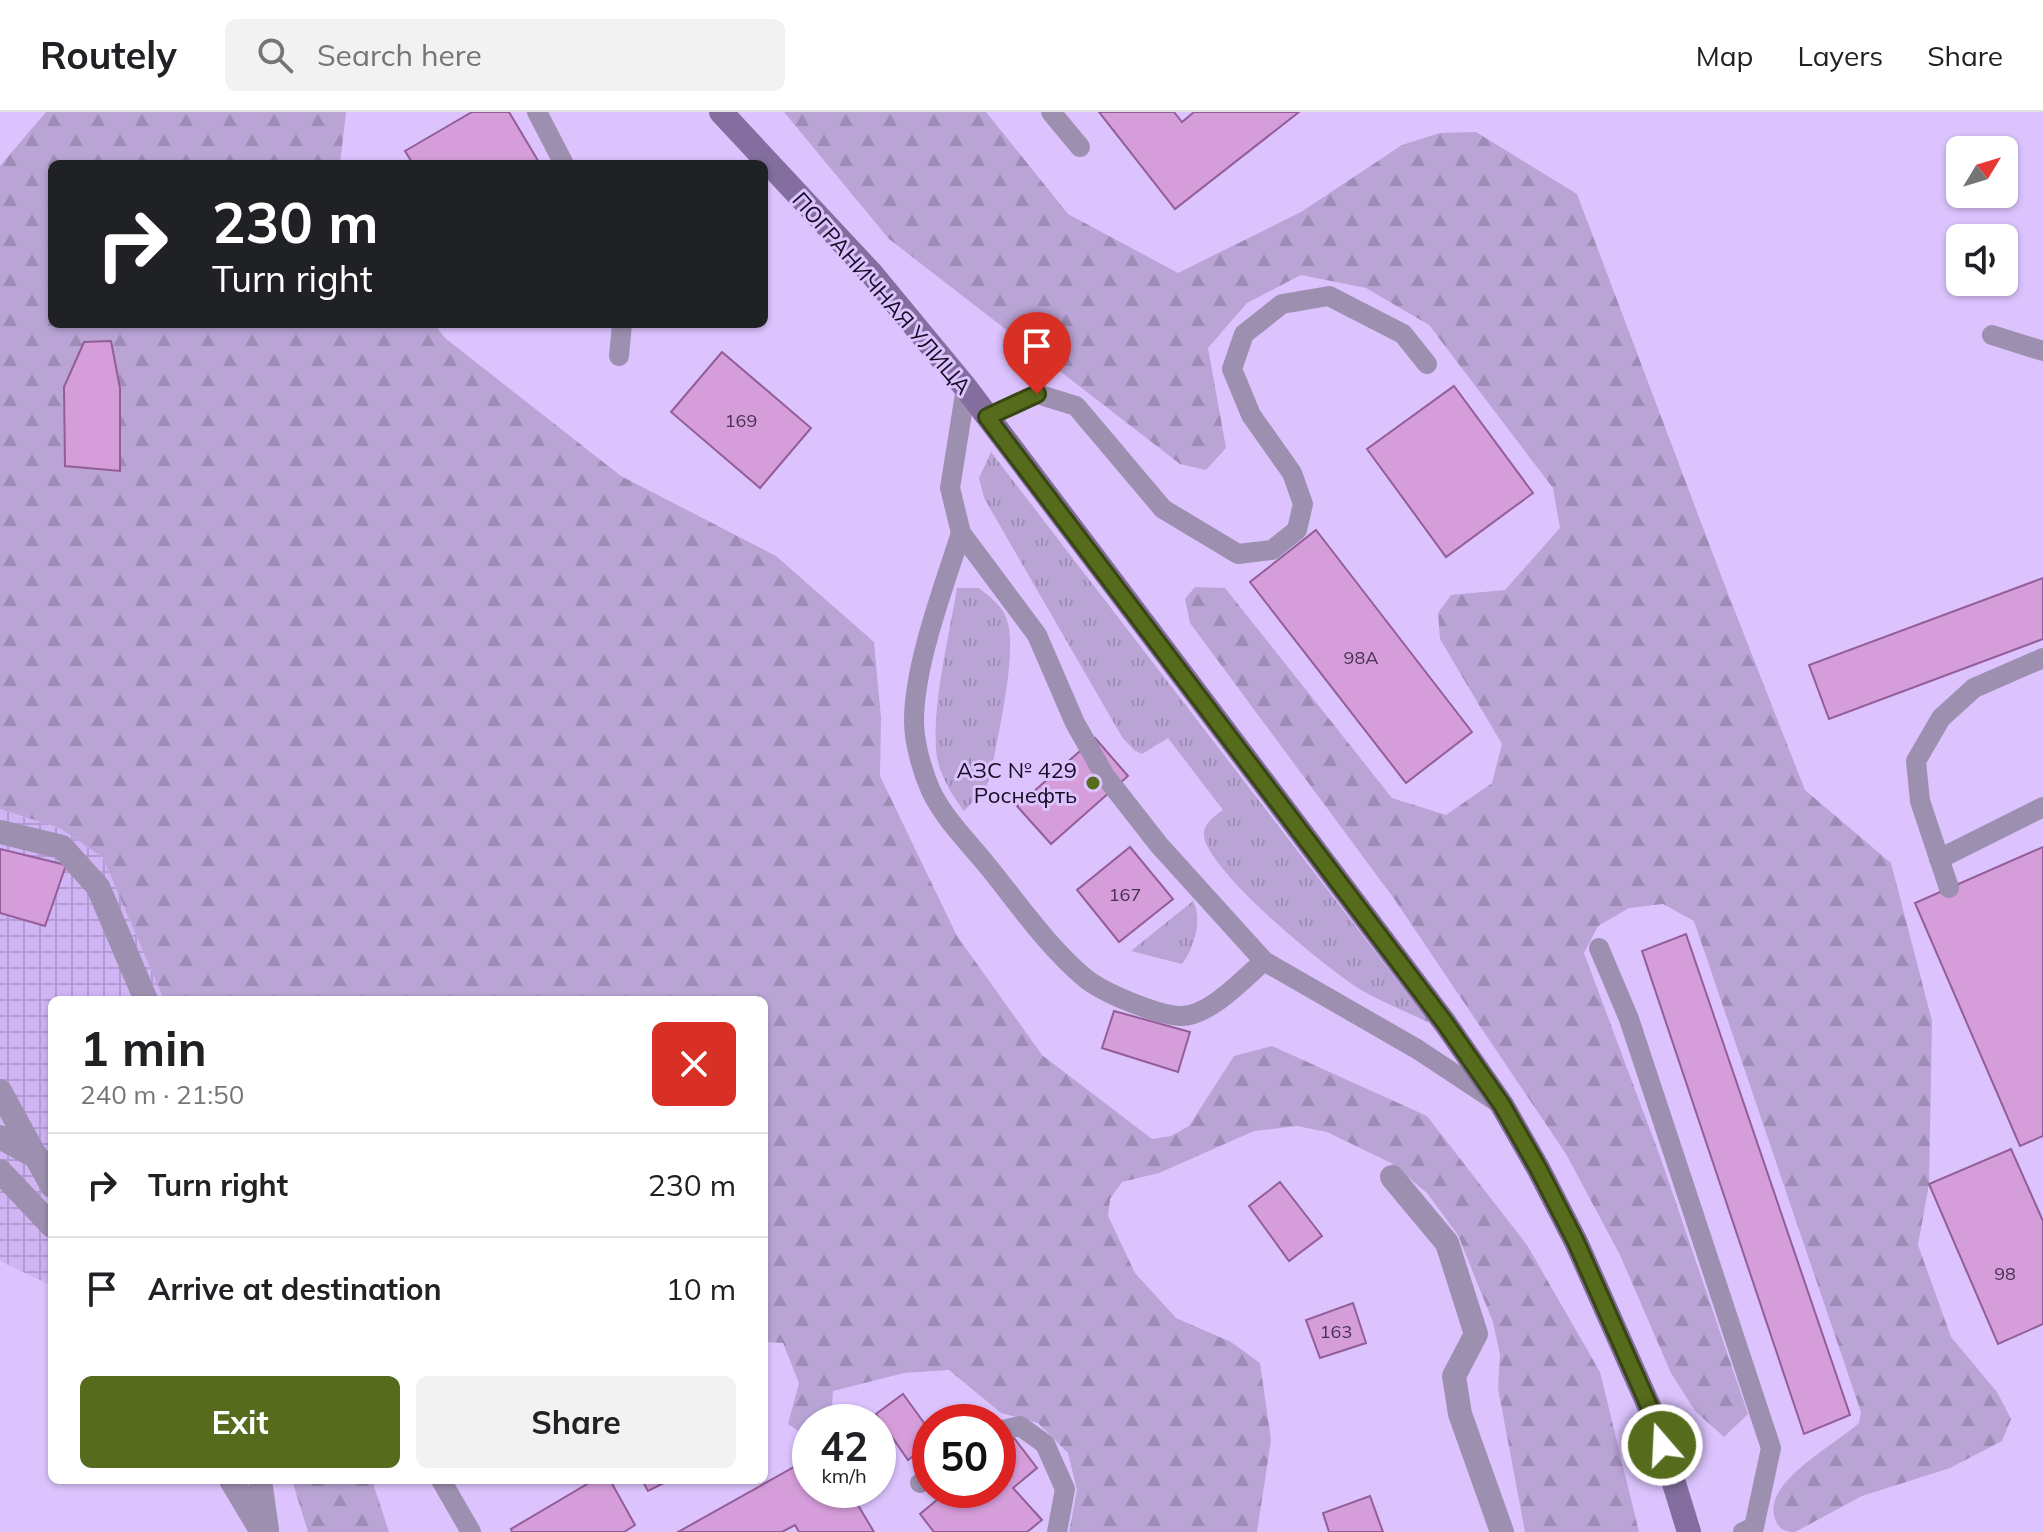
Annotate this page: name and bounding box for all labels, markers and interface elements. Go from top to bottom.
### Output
search box [225,19,785,91]
text: Routely [40,31,177,79]
icon: search [253,33,297,77]
text: Search here [317,36,482,74]
text: Map [1696,38,1753,73]
text: Layers [1797,38,1883,73]
text: Share [1927,38,2003,73]
north arrow [1946,136,2018,208]
map controls [1946,136,2018,296]
street label: ПОГРАНИЧНАЯ УЛИЦА [786,186,978,400]
text: 230 m [212,187,379,257]
icon: right [80,192,184,296]
button: sound [1946,224,2018,296]
text: Turn right [212,256,373,301]
pin [1003,312,1071,394]
icon: arrive [1015,324,1059,368]
house number: 169 [725,409,757,432]
house number: 98А [1344,646,1378,669]
place label: АЗС № 429 Роснефть [956,756,1077,809]
marker: АЗС № 429 Роснефть [1084,774,1102,792]
house number: 167 [1109,883,1141,906]
text: 1 min [80,1018,207,1078]
button: close [652,1022,736,1106]
text: 240 m · 21:50 [80,1078,244,1111]
icon: right [80,1163,124,1207]
text: Turn right [148,1166,288,1204]
text: 230 m [648,1166,736,1204]
house number: 98 [1994,1262,2016,1285]
icon: arrive [80,1267,124,1311]
text: Arrive at destination [148,1270,442,1308]
text: 10 m [666,1270,736,1308]
house number: 163 [1320,1320,1352,1343]
button: Exit [80,1376,400,1468]
button: Share [416,1376,736,1468]
position arrow [1620,1403,1704,1487]
speed limit sign: 50 [912,1404,1016,1508]
text: 42 [820,1421,868,1471]
text: km/h [821,1463,867,1488]

